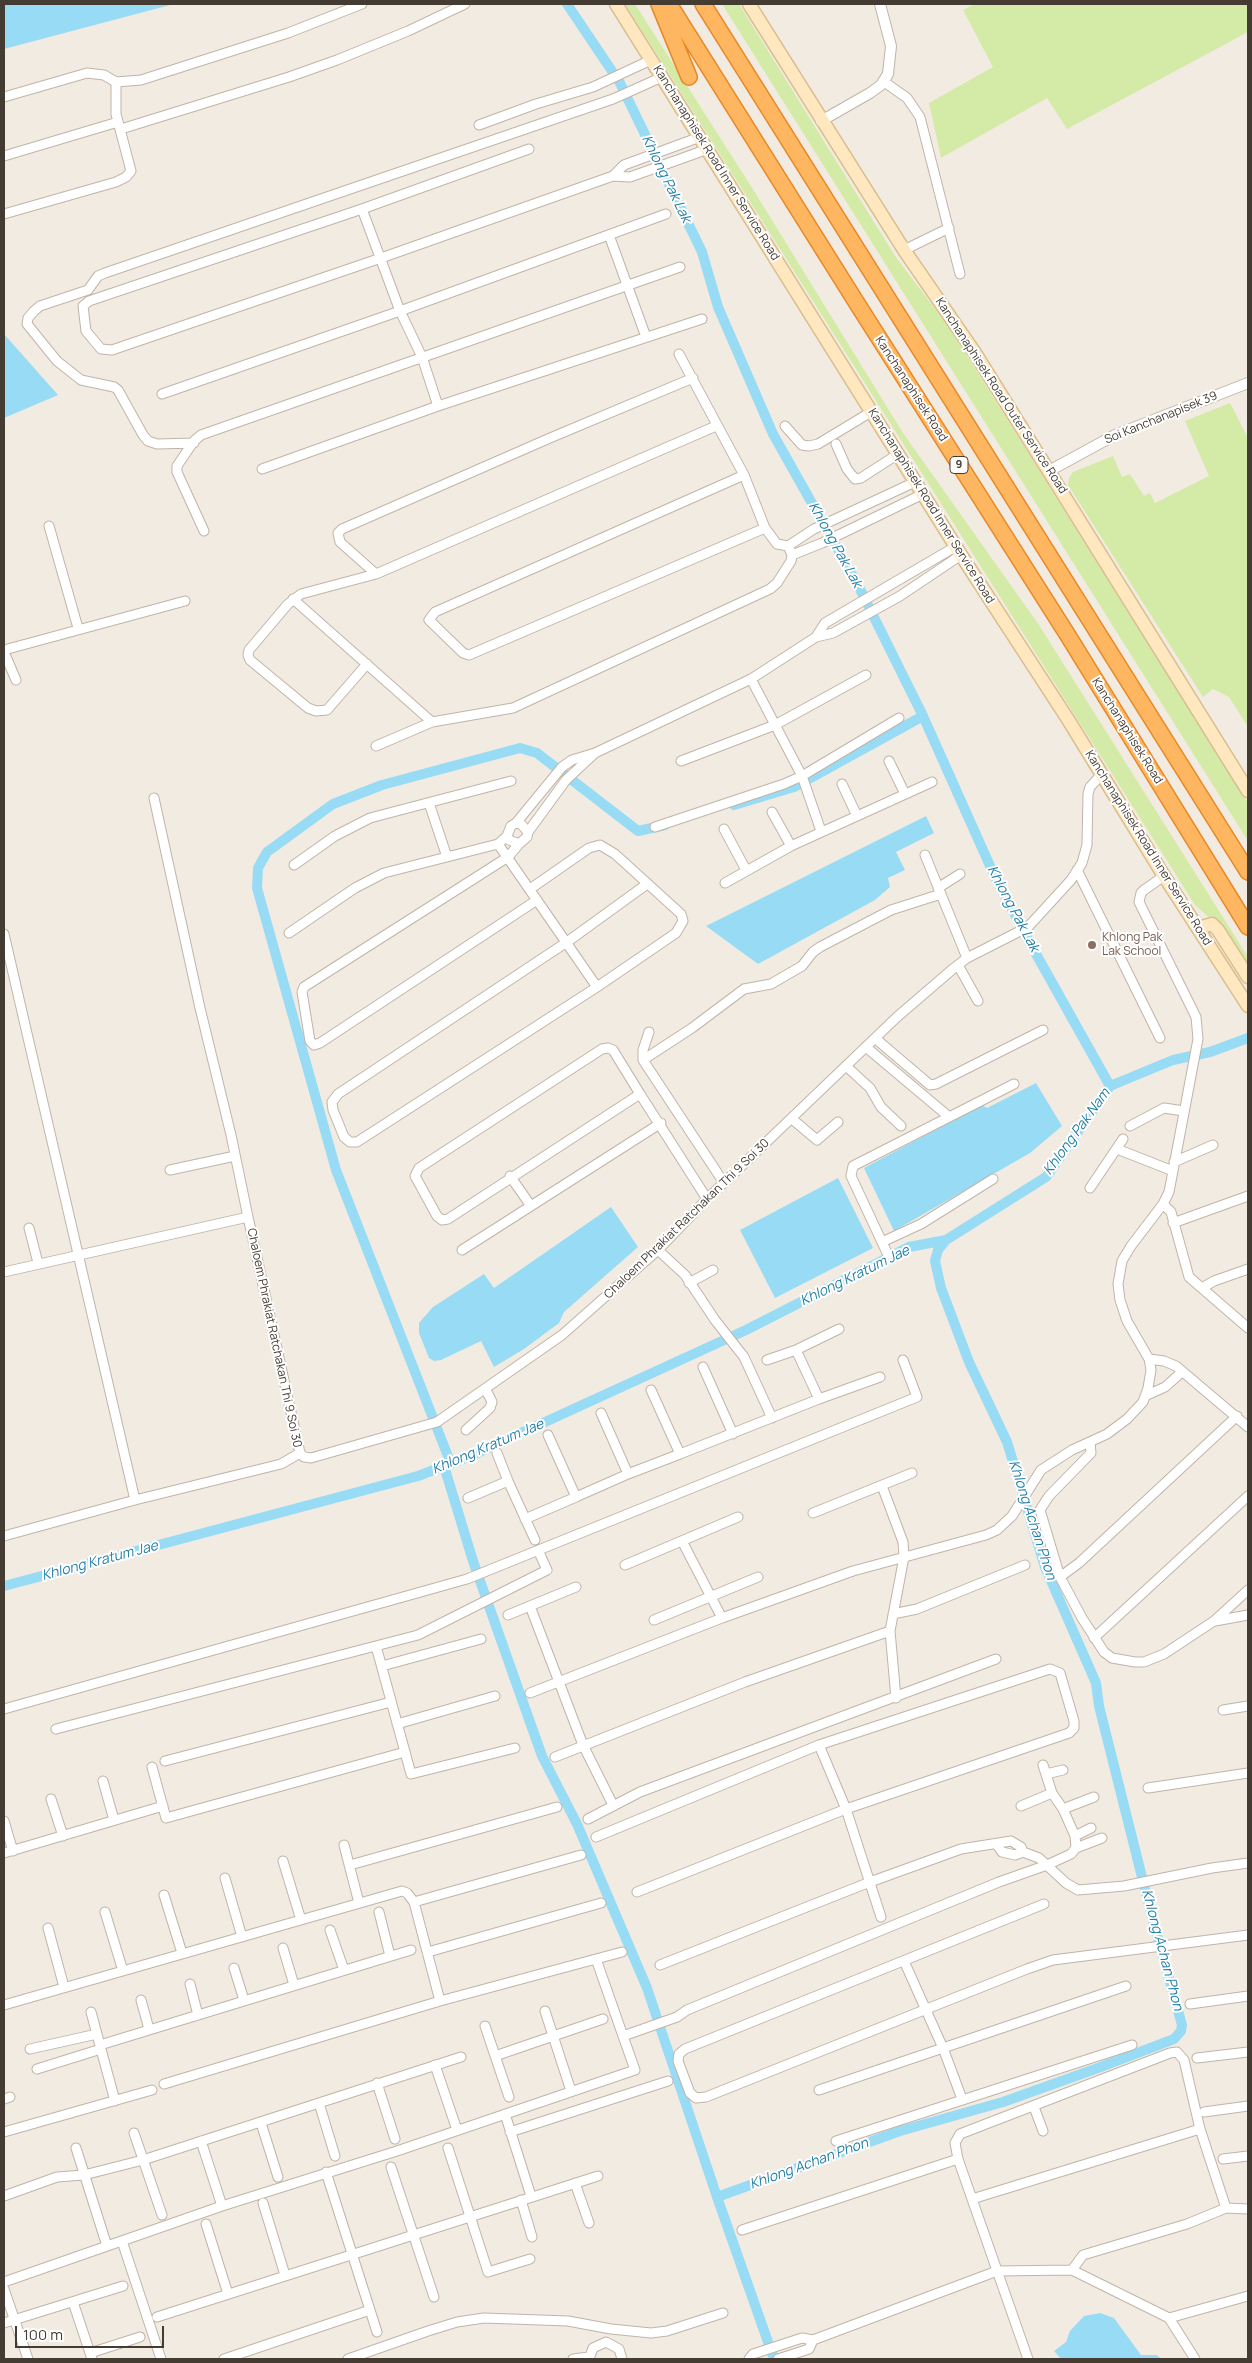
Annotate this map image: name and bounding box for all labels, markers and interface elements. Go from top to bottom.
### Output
street label: Kanchanaphisek Road Inner Service Road [650,63,782,263]
water label: Khlong Pak Lak [638,133,694,225]
street label: Kanchanaphisek Road Outer Service Road [932,295,1070,497]
street label: Kanchanaphisek Road [872,334,950,444]
street label: Soi Kanchanapisek 39 [1102,389,1220,447]
street label: Kanchanaphisek Road Inner Service Road [865,406,997,606]
road number: 9 [950,456,968,474]
water label: Khlong Pak Lak [805,499,865,591]
street label: Kanchanaphisek Road [1089,675,1165,787]
street label: Kanchanaphisek Road Inner Service Road [1082,748,1214,948]
water label: Khlong Pak Lak [983,863,1043,955]
place label: Khlong Pak Lak School [1102,931,1162,959]
marker: Khlong Pak Lak School [1086,939,1098,951]
water label: Khlong Pak Nam [1040,1086,1114,1178]
street label: Chaloem Phrakiat Ratchakan Thi 9 Soi 30 [602,1136,772,1302]
street label: Chaloem Phrakiat Ratchakan Thi 9 Soi 30 [244,1227,304,1449]
water label: Khlong Kratum Jae [798,1242,912,1310]
water label: Khlong Kratum Jae [430,1416,546,1478]
water label: Khlong Achan Phon [1005,1458,1059,1582]
water label: Khlong Kratum Jae [40,1537,160,1585]
water label: Khlong Achan Phon [1138,1888,1186,2012]
water label: Khlong Achan Phon [748,2135,870,2193]
scale bar [18,2316,166,2348]
text: 100 m [23,2324,63,2345]

